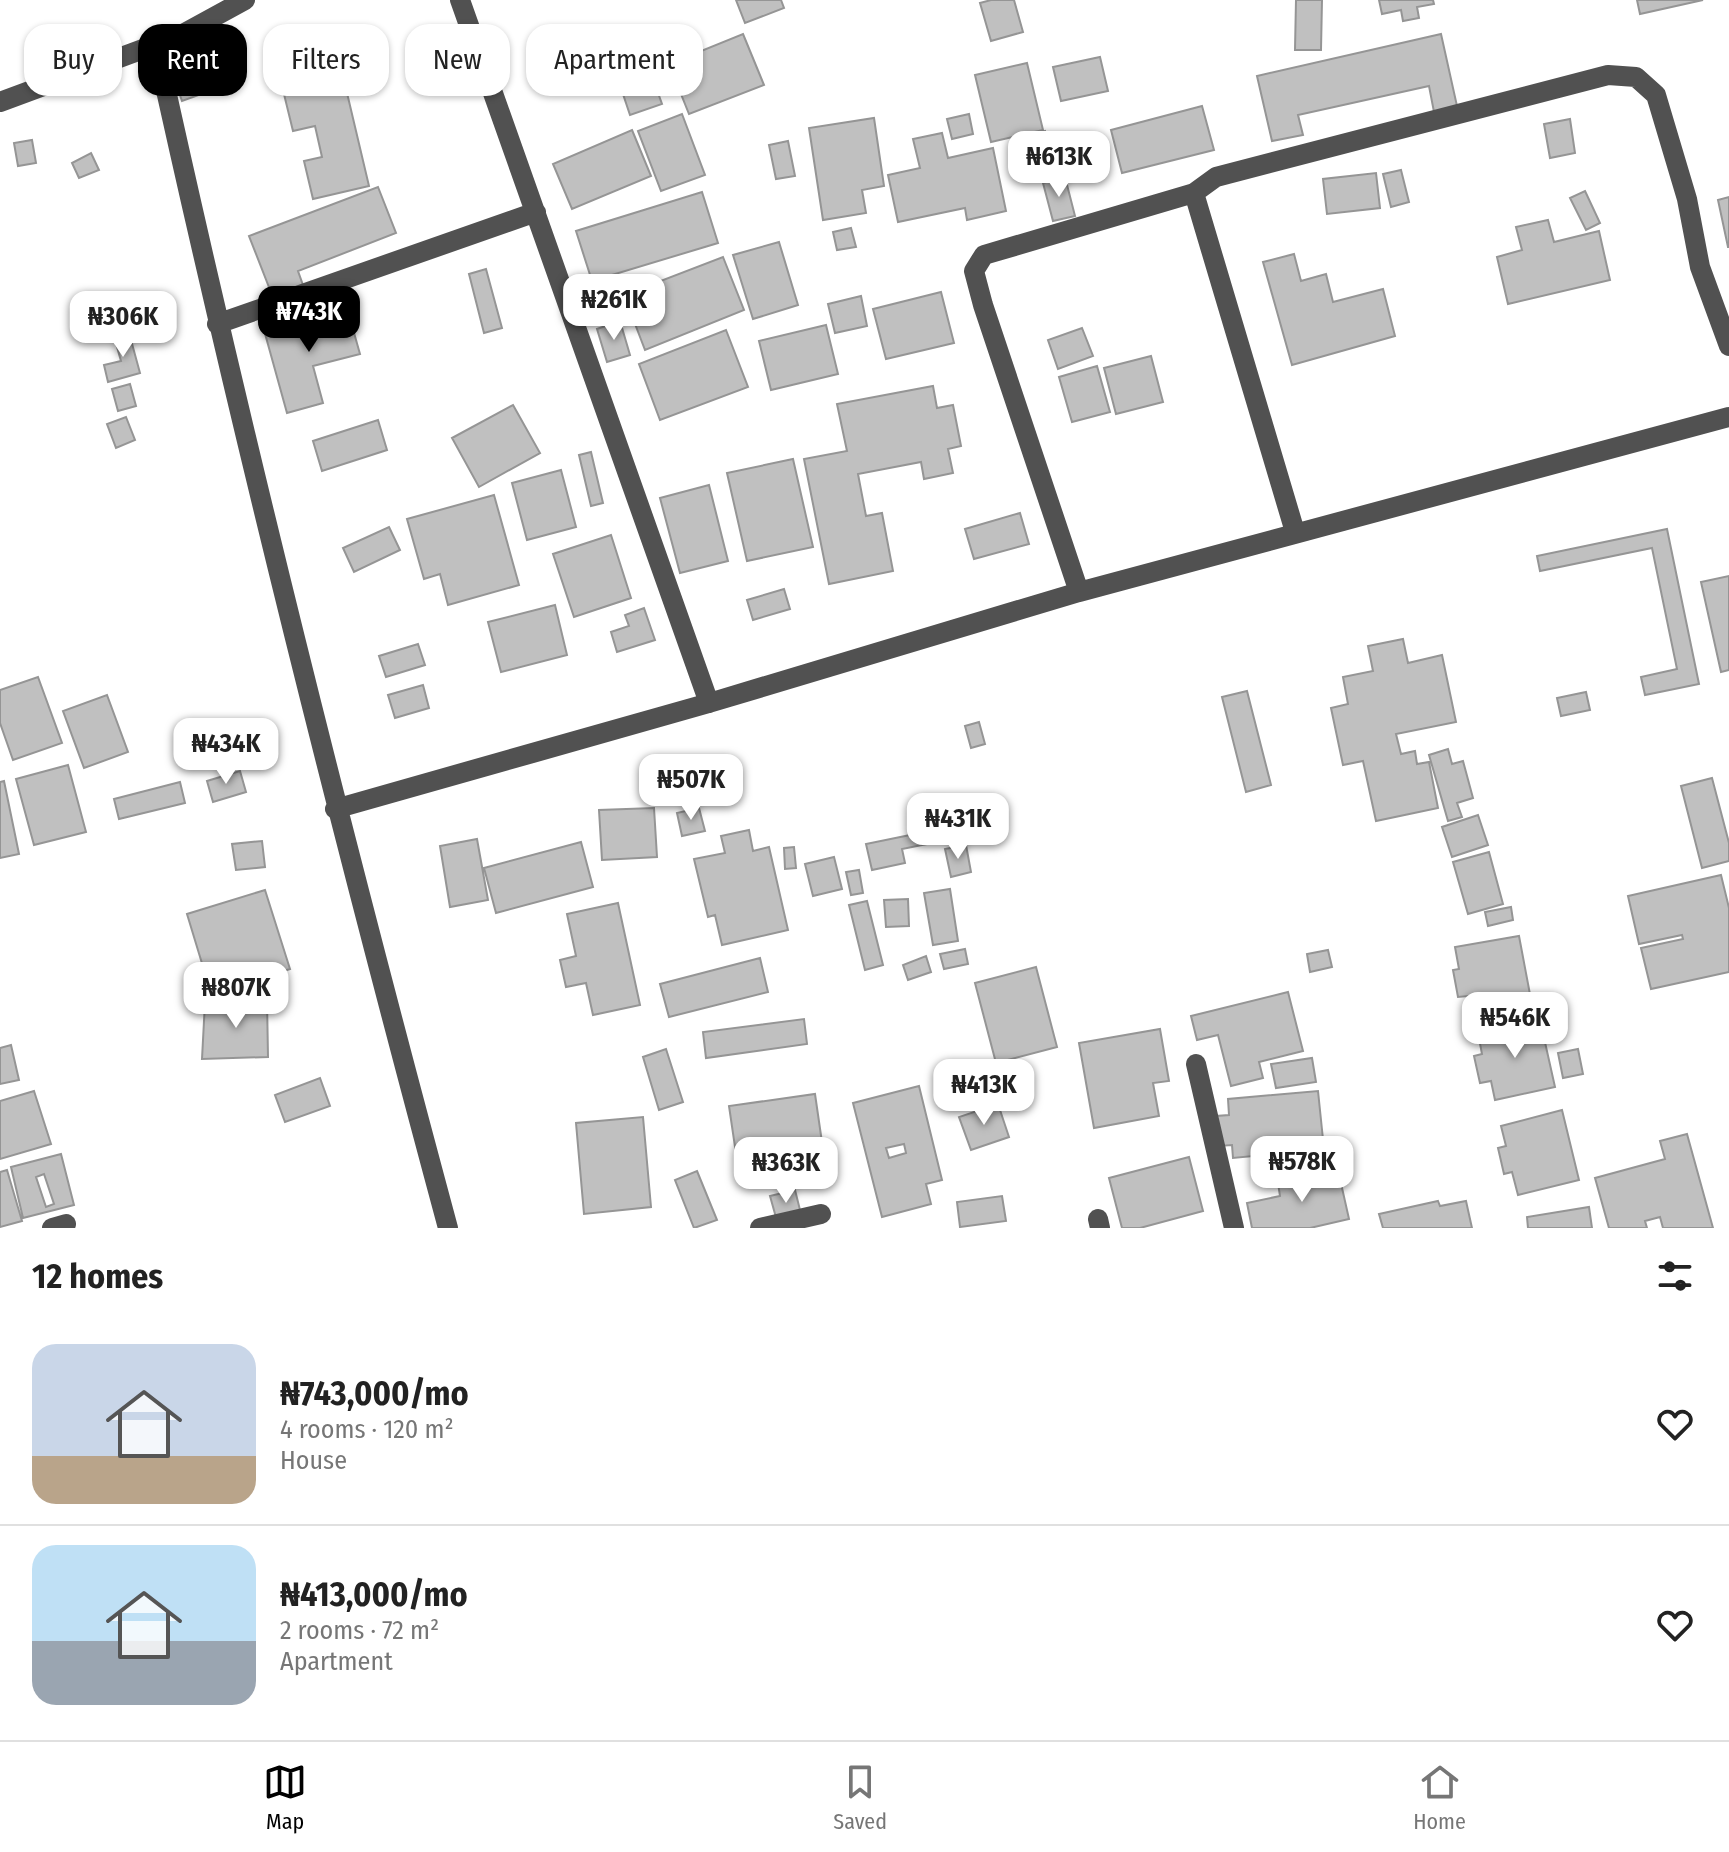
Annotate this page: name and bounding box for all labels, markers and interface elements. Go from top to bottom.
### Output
chip: Buy [24,24,122,96]
chip: Rent [138,24,247,96]
chip: Filters [263,24,389,96]
chip: New [405,24,510,96]
chip: Apartment [526,24,703,96]
pin: ₦613K [1003,131,1115,199]
text: ₦613K [1026,141,1092,172]
pin: ₦261K [558,274,670,342]
text: ₦261K [581,284,647,315]
pin: ₦743K [253,286,365,354]
pin: ₦306K [67,291,179,359]
text: ₦743K [276,296,342,327]
text: ₦306K [88,301,158,332]
pin: ₦434K [170,718,282,786]
text: ₦434K [191,728,261,759]
pin: ₦507K [635,754,747,822]
text: ₦507K [657,764,725,795]
pin: ₦431K [902,793,1014,861]
text: ₦431K [925,803,991,834]
pin: ₦807K [180,962,292,1030]
text: ₦807K [202,972,270,1003]
pin: ₦546K [1459,992,1571,1060]
text: ₦546K [1480,1002,1550,1033]
pin: ₦413K [928,1059,1040,1127]
text: ₦413K [951,1069,1017,1100]
pin: ₦578K [1246,1136,1358,1204]
pin: ₦363K [730,1137,842,1205]
text: ₦578K [1268,1146,1336,1177]
text: ₦363K [752,1147,820,1178]
icon: filters [1653,1254,1697,1298]
text: 12 homes [32,1256,163,1297]
text: ₦743,000/mo [280,1373,469,1414]
icon: home [96,1376,192,1472]
icon: heart [1653,1402,1697,1446]
text: 4 rooms · 120 m² [280,1414,454,1445]
text: House [280,1445,347,1476]
text: ₦413,000/mo [280,1574,468,1615]
icon: home [96,1577,192,1673]
icon: heart [1653,1603,1697,1647]
text: 2 rooms · 72 m² [280,1615,439,1646]
text: Apartment [280,1646,393,1677]
tab: Map [263,1760,307,1835]
tab: Saved [833,1760,887,1835]
tab: Home [1413,1760,1466,1835]

